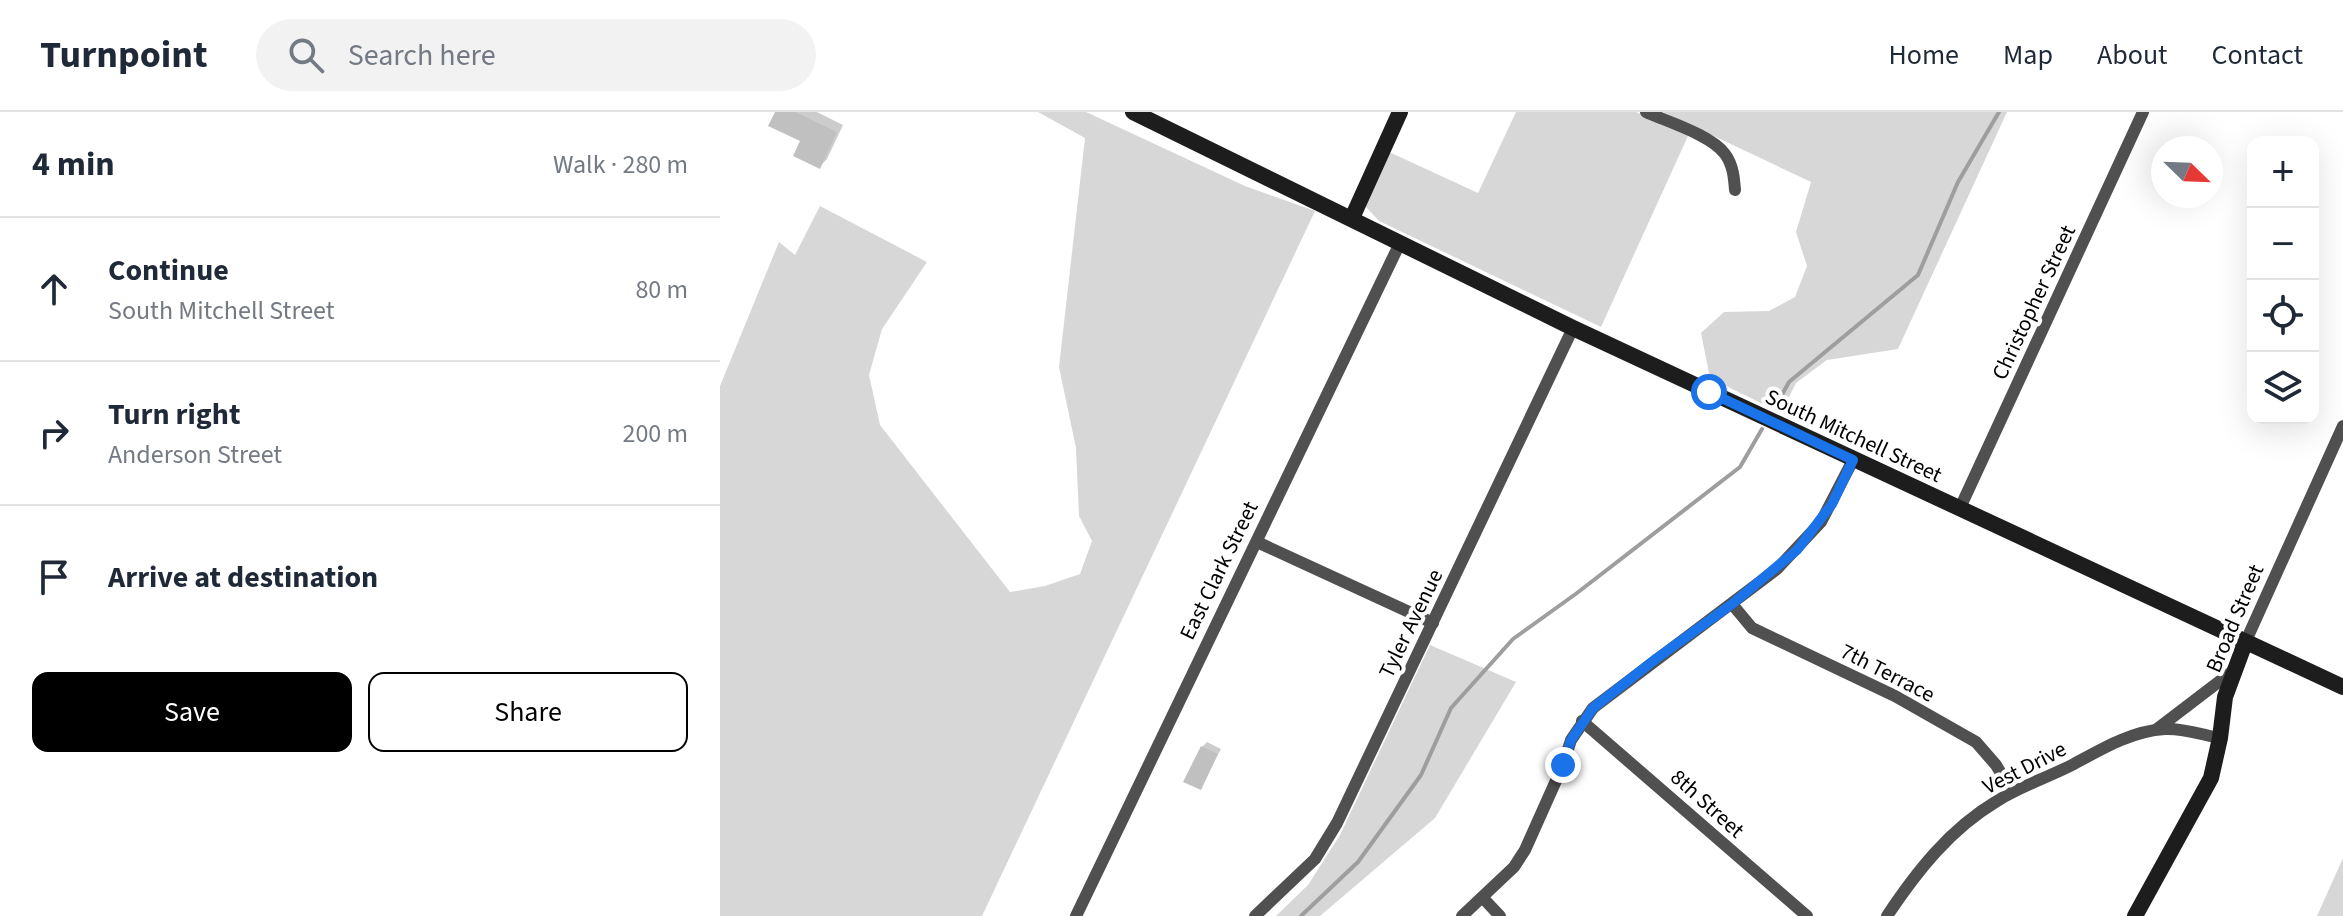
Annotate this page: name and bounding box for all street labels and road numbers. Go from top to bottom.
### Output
street label: Christopher Street [1984,219,2084,385]
street label: South Mitchell Street [1760,381,1948,491]
street label: East Clark Street [1172,495,1267,645]
street label: Broad Street [2198,559,2272,677]
street label: Tyler Avenue [1371,563,1451,683]
street label: 7th Terrace [1835,635,1940,710]
street label: Vest Drive [1977,733,2072,803]
street label: 8th Street [1663,762,1752,846]

